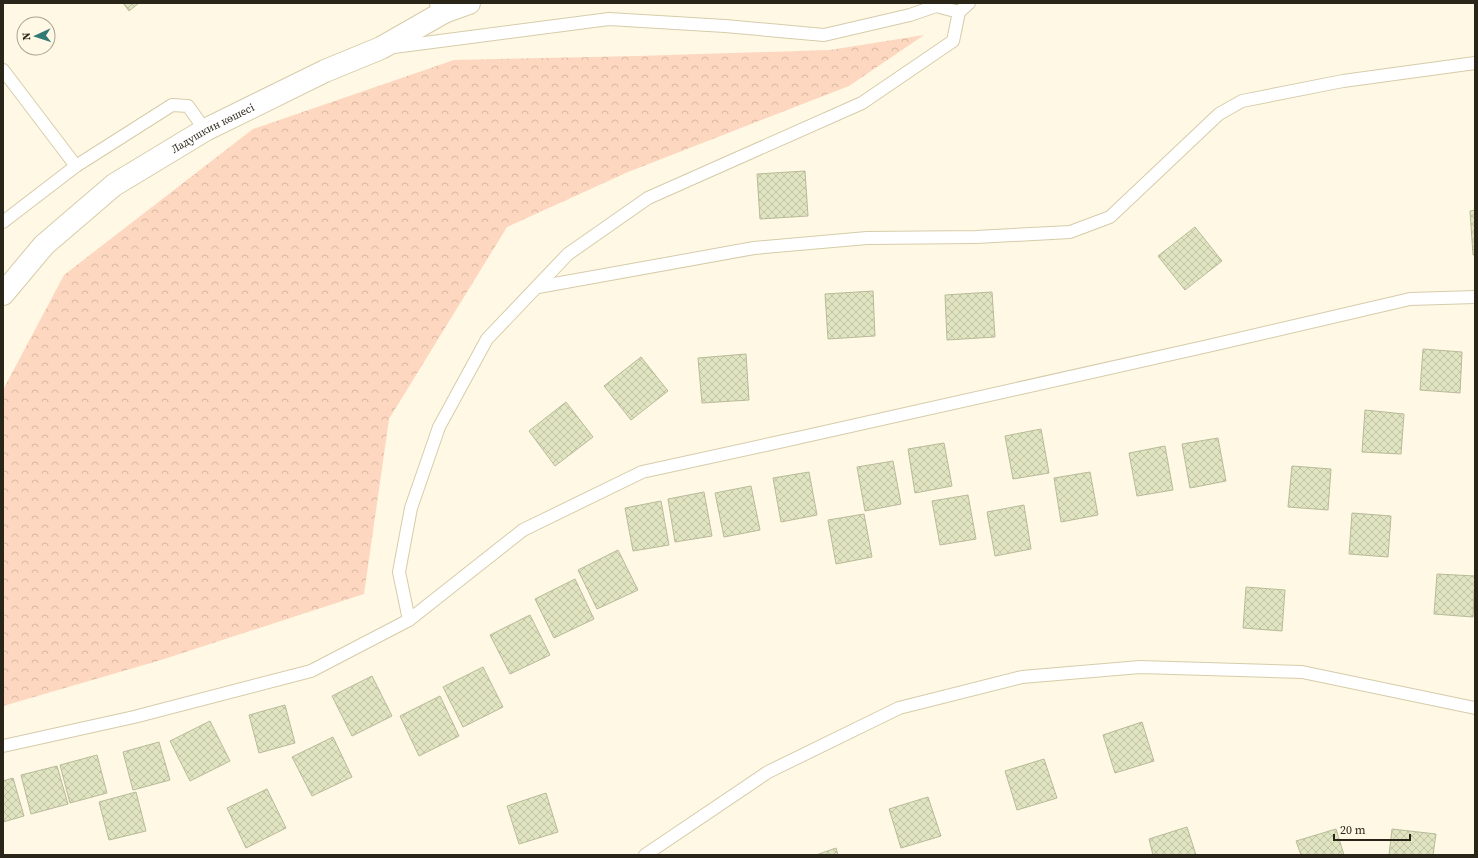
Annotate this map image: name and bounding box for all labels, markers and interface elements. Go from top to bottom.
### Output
north arrow [16,16,56,56]
text: N [19,32,34,41]
street label: Ладушкин көшесі [168,99,257,156]
scale bar [1334,816,1410,842]
text: 20 m [1340,822,1366,838]

